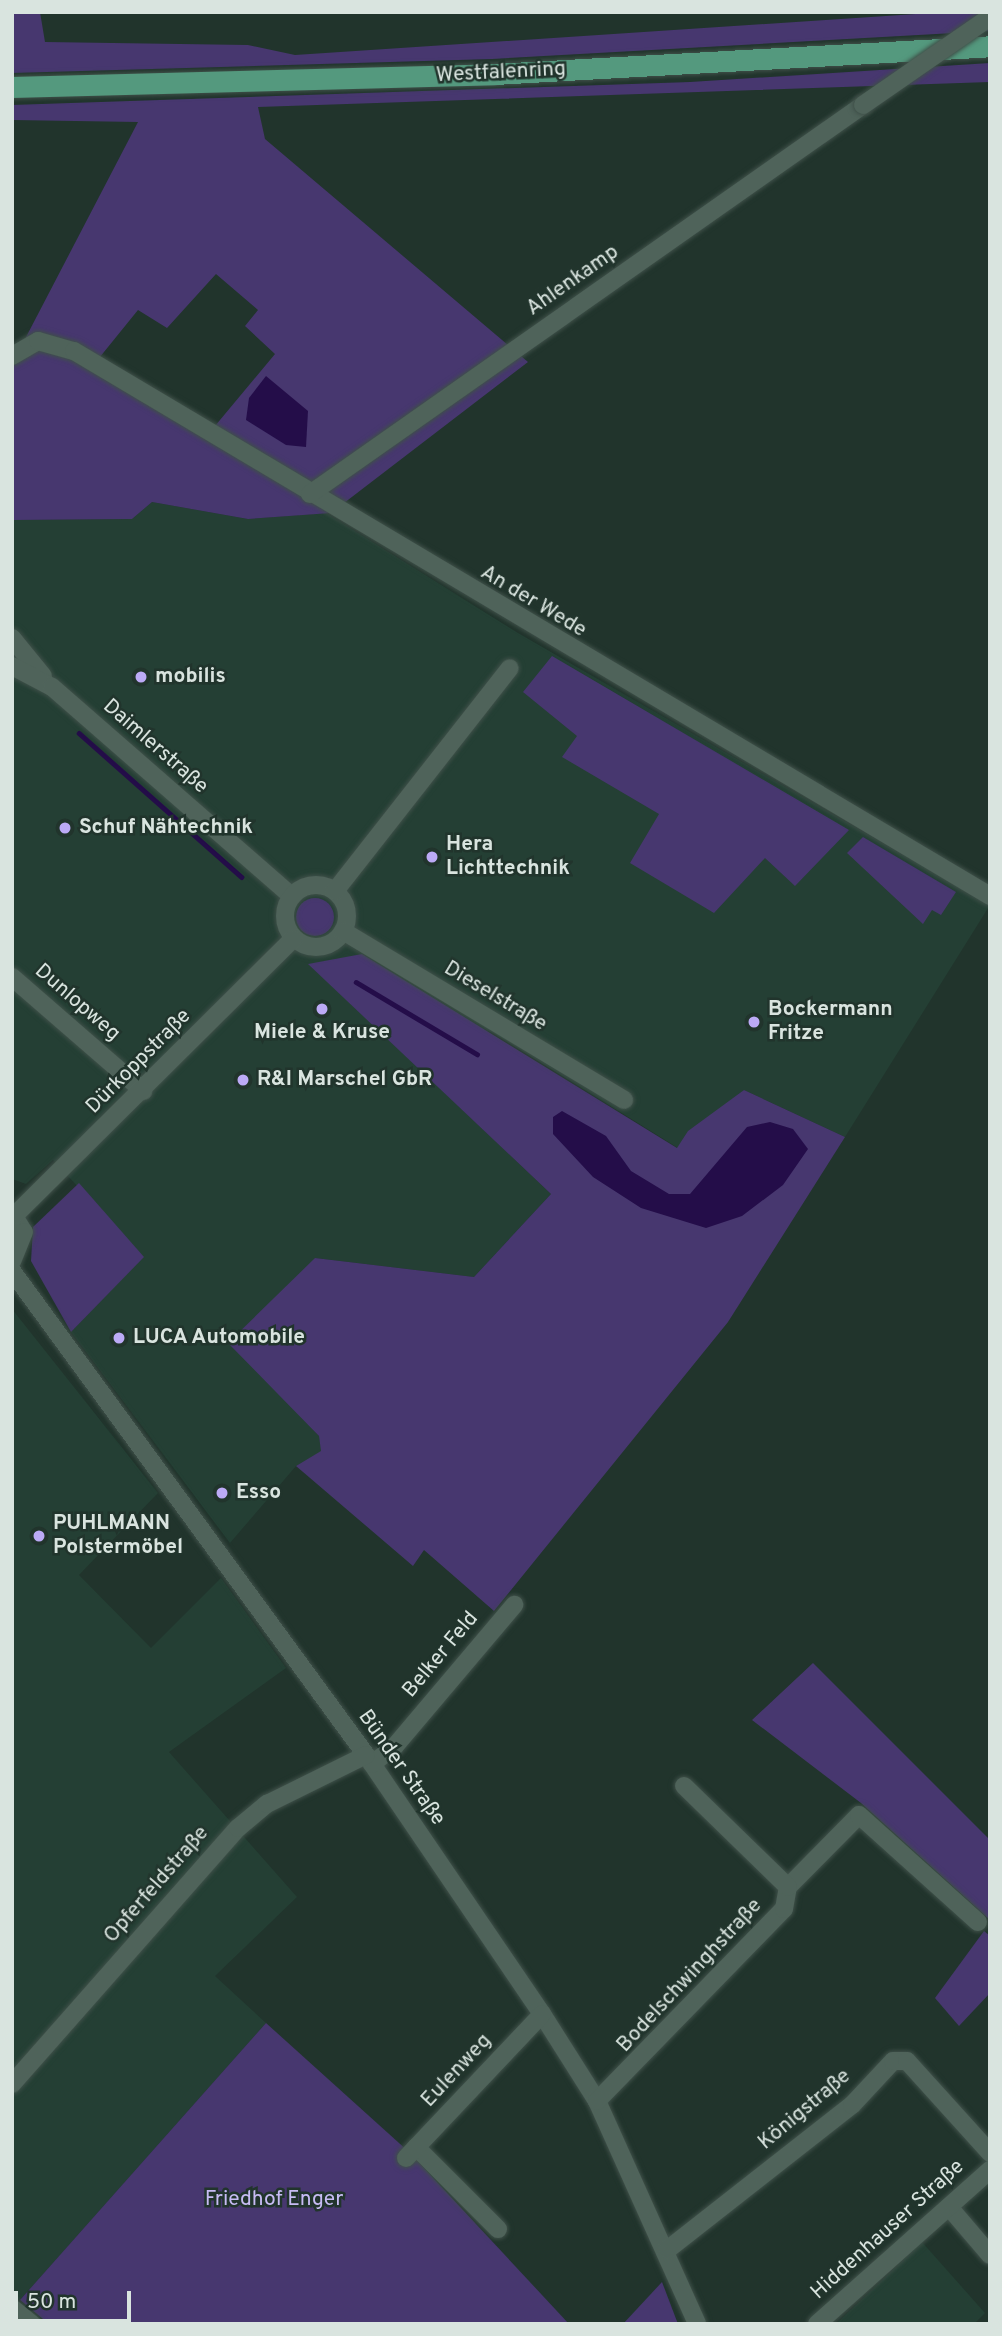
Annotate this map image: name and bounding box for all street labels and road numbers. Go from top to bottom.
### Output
street label: Westfalenring [435,57,567,89]
street label: Ahlenkamp [522,240,624,322]
street label: An der Wede [475,560,591,644]
street label: Daimlerstraße [97,694,213,800]
street label: Dieselstraße [439,956,551,1038]
street label: Dunlopweg [29,959,125,1047]
street label: Dürkoppstraße [81,1004,197,1120]
street label: Belker Feld [398,1607,484,1703]
street label: Bünder Straße [352,1705,450,1831]
street label: Opferfeldstraße [99,1821,215,1949]
street label: Bodelschwinghstraße [612,1894,768,2058]
street label: Eulenweg [417,2029,497,2113]
street label: Königstraße [754,2064,856,2156]
street label: Hiddenhauser Straße [806,2155,970,2305]

